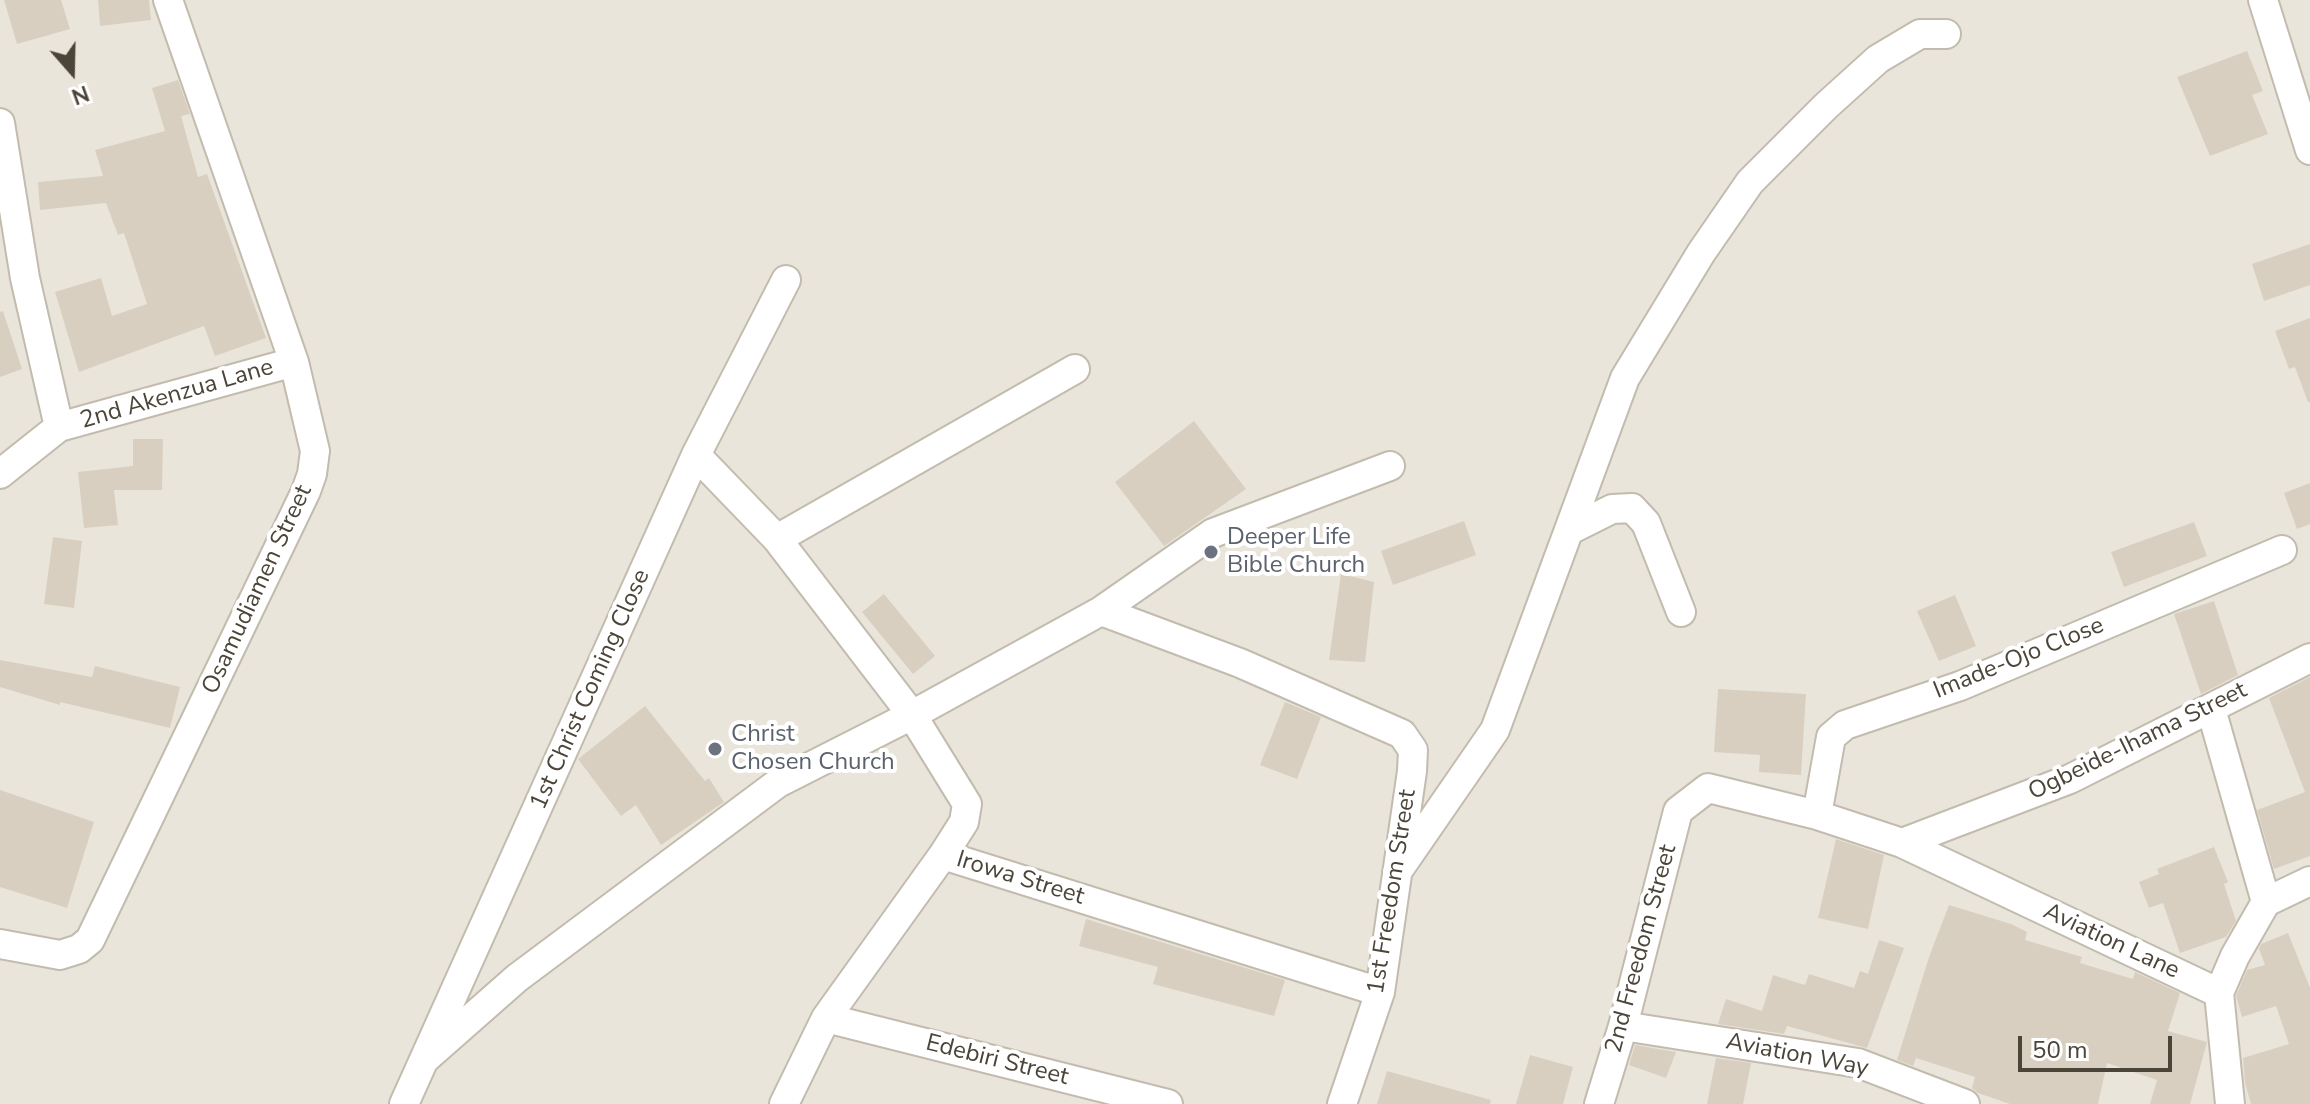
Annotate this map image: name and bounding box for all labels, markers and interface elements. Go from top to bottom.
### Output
north arrow [32,32,112,112]
text: N [67,78,93,111]
street label: 2nd Akenzua Lane [77,354,277,436]
street label: Osamudiamen Street [197,481,319,699]
place label: Deeper Life Bible Church [1227,524,1365,580]
marker: Deeper Life Bible Church [1202,543,1220,561]
street label: 1st Christ Coming Close [525,565,657,815]
street label: Imade-Ojo Close [1930,612,2108,706]
street label: Ogbeide-Ihama Street [2024,677,2252,807]
place label: Christ Chosen Church [731,721,895,777]
marker: Christ Chosen Church [706,740,724,758]
street label: 1st Freedom Street [1363,788,1423,996]
street label: 2nd Freedom Street [1600,842,1684,1056]
street label: Irowa Street [953,846,1087,912]
street label: Aviation Lane [2038,898,2184,986]
scale bar [2022,1020,2176,1070]
street label: Aviation Way [1723,1028,1871,1084]
street label: Edebiri Street [923,1029,1071,1093]
text: 50 m [2032,1034,2088,1066]

